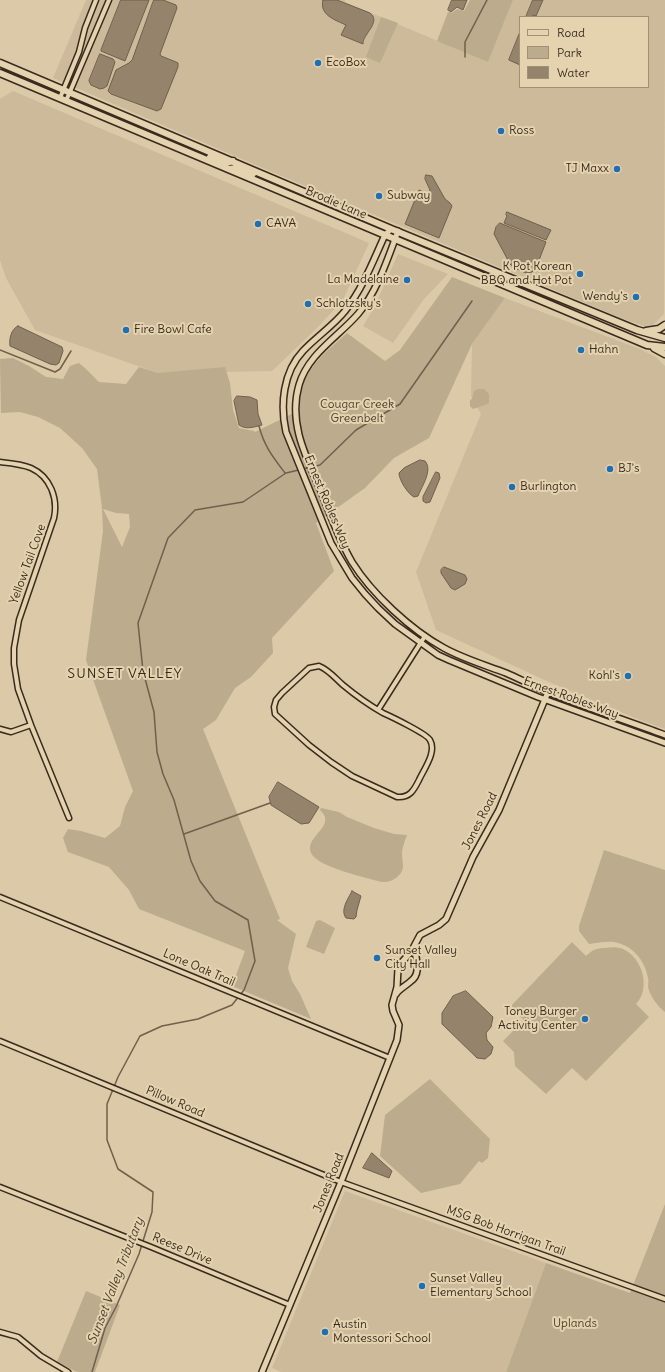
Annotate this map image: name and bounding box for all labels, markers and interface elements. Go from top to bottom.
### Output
legend [519,16,649,88]
text: Road [557,25,585,40]
text: Park [557,45,582,60]
place label: EcoBox [326,56,366,70]
marker: EcoBox [313,58,323,68]
text: Water [557,65,590,80]
place label: Ross [509,124,534,138]
marker: Ross [496,126,506,136]
place label: TJ Maxx [565,162,609,176]
marker: TJ Maxx [612,164,622,174]
street label: Brodie Lane [303,184,369,222]
place label: Subway [387,189,430,203]
marker: Subway [374,191,384,201]
place label: CAVA [266,217,296,231]
marker: CAVA [253,219,263,229]
place label: K Pot Korean BBQ and Hot Pot [481,260,572,288]
marker: K Pot Korean BBQ and Hot Pot [575,269,585,279]
place label: La Madelaine [327,273,399,287]
marker: La Madelaine [402,275,412,285]
place label: Wendy's [583,290,628,304]
marker: Wendy's [631,292,641,302]
place label: Schlotzsky's [316,297,381,311]
marker: Schlotzsky's [303,299,313,309]
place label: Fire Bowl Cafe [134,323,212,337]
marker: Fire Bowl Cafe [121,325,131,335]
place label: Hahn [589,343,618,357]
marker: Hahn [576,345,586,355]
park label: Cougar Creek Greenbelt [320,398,394,426]
street label: Ernest Robles Way [301,453,353,551]
place label: BJ's [618,462,640,476]
marker: BJ's [605,464,615,474]
place label: Burlington [520,480,577,494]
marker: Burlington [507,482,517,492]
street label: Yellow Tail Cove [7,522,49,606]
district label: SUNSET VALLEY [67,666,183,682]
place label: Kohl's [589,669,620,683]
marker: Kohl's [623,671,633,681]
street label: Ernest Robles Way [521,674,621,722]
street label: Jones Road [459,790,501,852]
place label: Sunset Valley City Hall [385,944,457,972]
street label: Lone Oak Trail [161,946,237,990]
marker: Sunset Valley City Hall [372,953,382,963]
place label: Toney Burger Activity Center [498,1005,577,1033]
marker: Toney Burger Activity Center [580,1014,590,1024]
street label: Pillow Road [143,1083,207,1121]
street label: Jones Road [311,1151,347,1215]
street label: MSG Bob Horrigan Trail [444,1203,568,1259]
water label: Sunset Valley Tributary [85,1215,147,1347]
street label: Reese Drive [150,1230,214,1268]
place label: Sunset Valley Elementary School [430,1272,531,1300]
marker: Sunset Valley Elementary School [417,1281,427,1291]
park label: Uplands [553,1317,597,1331]
place label: Austin Montessori School [333,1318,431,1346]
marker: Austin Montessori School [320,1327,330,1337]

